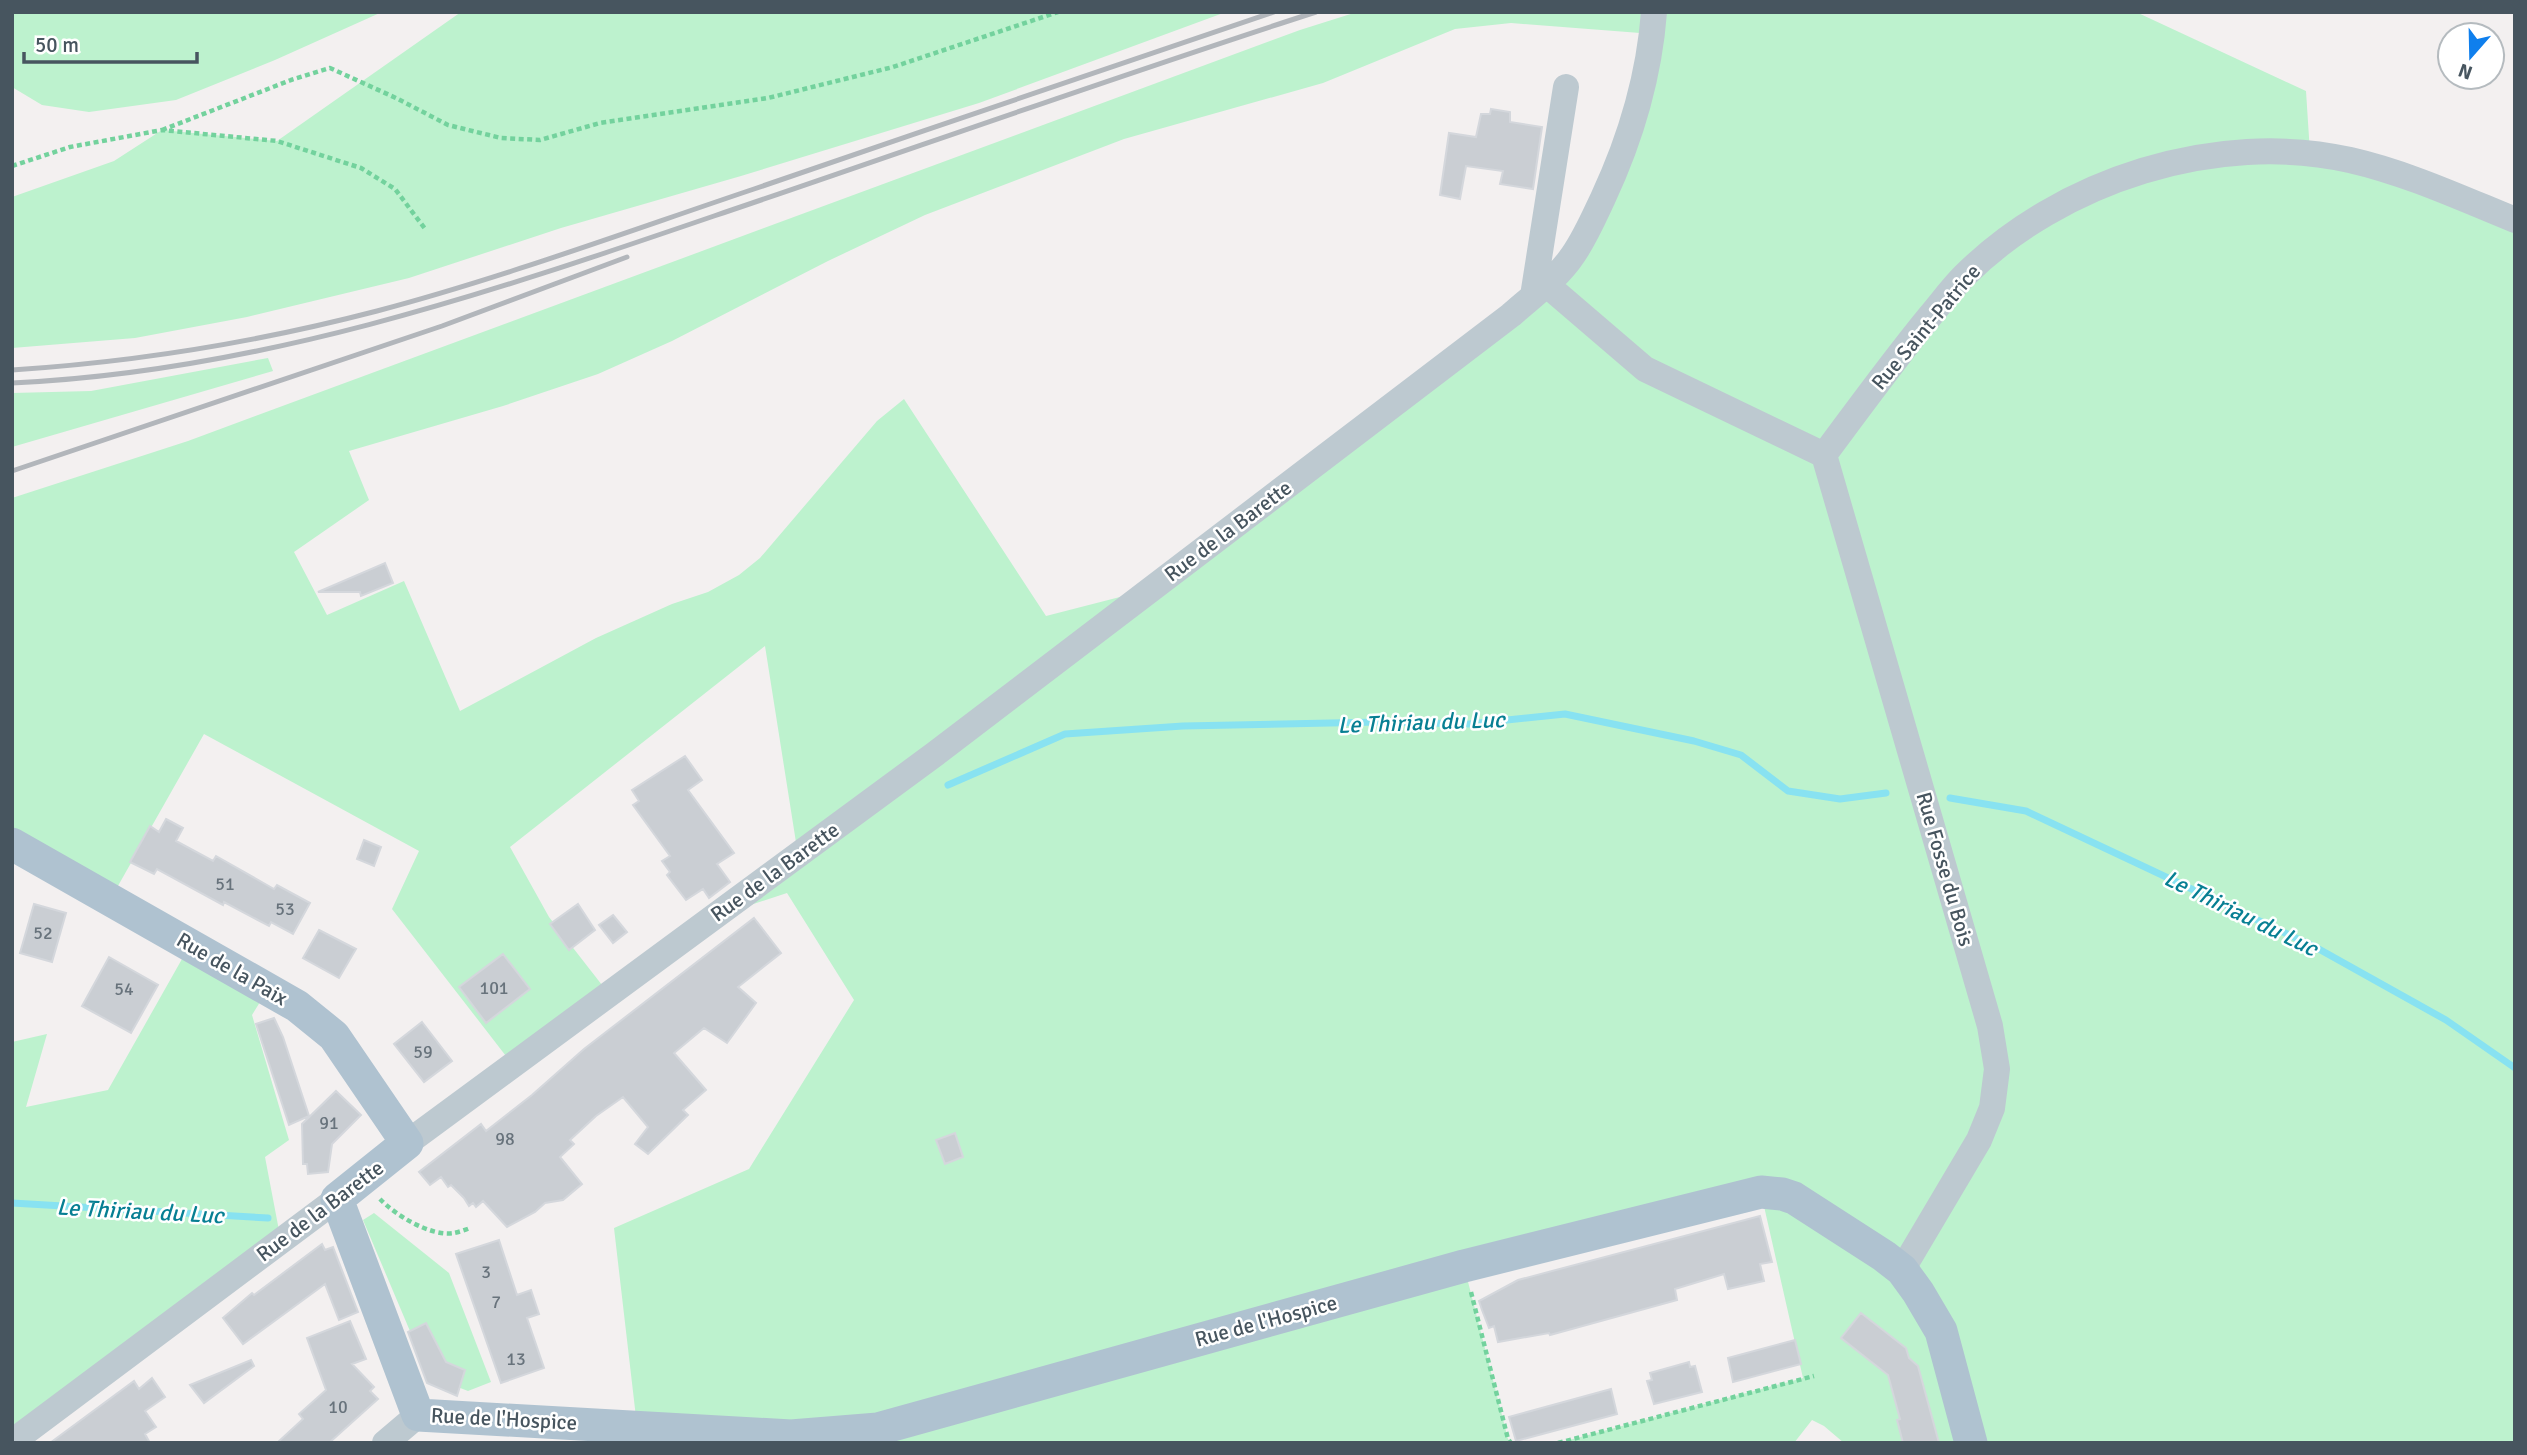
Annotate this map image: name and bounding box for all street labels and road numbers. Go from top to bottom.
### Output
street label: Rue Saint-Patrice [1866,259,1986,395]
street label: Rue de la Barette [1159,475,1297,587]
street label: Rue Fosse du Bois [1911,789,1979,949]
street label: Rue de la Barette [706,817,844,927]
street label: Rue de la Paix [172,927,292,1011]
street label: Rue de la Barette [251,1155,389,1267]
street label: Rue de l'Hospice [1192,1290,1340,1352]
street label: Rue de l'Hospice [430,1402,578,1436]

